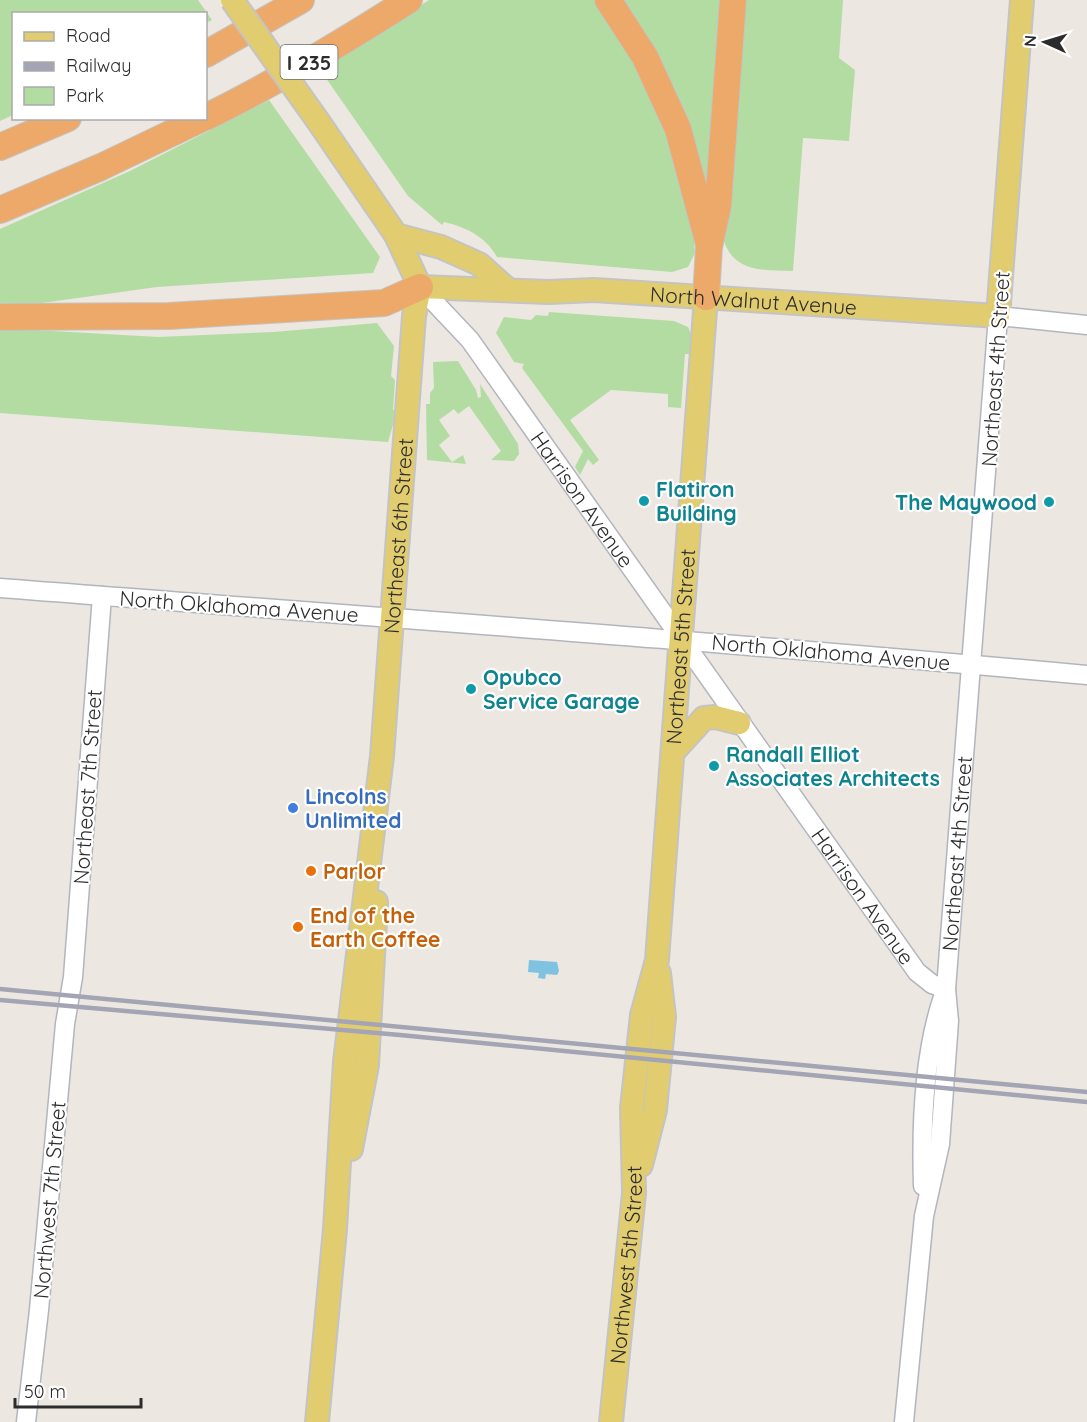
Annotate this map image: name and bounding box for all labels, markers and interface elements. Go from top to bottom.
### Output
legend [12,12,207,120]
north arrow [1015,12,1075,72]
text: Road [66,24,111,47]
text: N [1020,34,1040,48]
road number: I 235 [280,45,338,79]
text: Railway [66,54,132,77]
text: Park [66,84,104,107]
street label: Northeast 4th Street [975,270,1015,468]
street label: North Walnut Avenue [649,281,858,320]
street label: Harrison Avenue [526,426,640,572]
street label: Northeast 6th Street [378,437,418,635]
place label: Flatiron Building [656,476,737,526]
place label: The Maywood [895,489,1037,515]
marker: Flatiron Building [637,494,651,508]
marker: The Maywood [1042,495,1056,509]
street label: Northeast 5th Street [660,548,700,745]
street label: North Oklahoma Avenue [119,585,359,627]
street label: North Oklahoma Avenue [710,629,952,675]
place label: Opubco Service Garage [483,664,640,714]
marker: Opubco Service Garage [464,682,478,696]
street label: Northeast 7th Street [67,689,107,885]
place label: Randall Elliot Associates Architects [726,741,940,791]
street label: Northeast 4th Street [936,755,977,952]
marker: Randall Elliot Associates Architects [707,759,721,773]
place label: Lincolns Unlimited [305,783,401,833]
marker: Lincolns Unlimited [286,801,300,815]
street label: Harrison Avenue [806,823,920,969]
place label: Parlor [323,858,386,884]
marker: Parlor [304,864,318,878]
place label: End of the Earth Coffee [310,902,441,952]
marker: End of the Earth Coffee [291,920,305,934]
street label: Northwest 7th Street [27,1100,71,1300]
street label: Northwest 5th Street [604,1165,647,1365]
scale bar [15,1371,141,1409]
text: 50 m [24,1380,66,1403]

